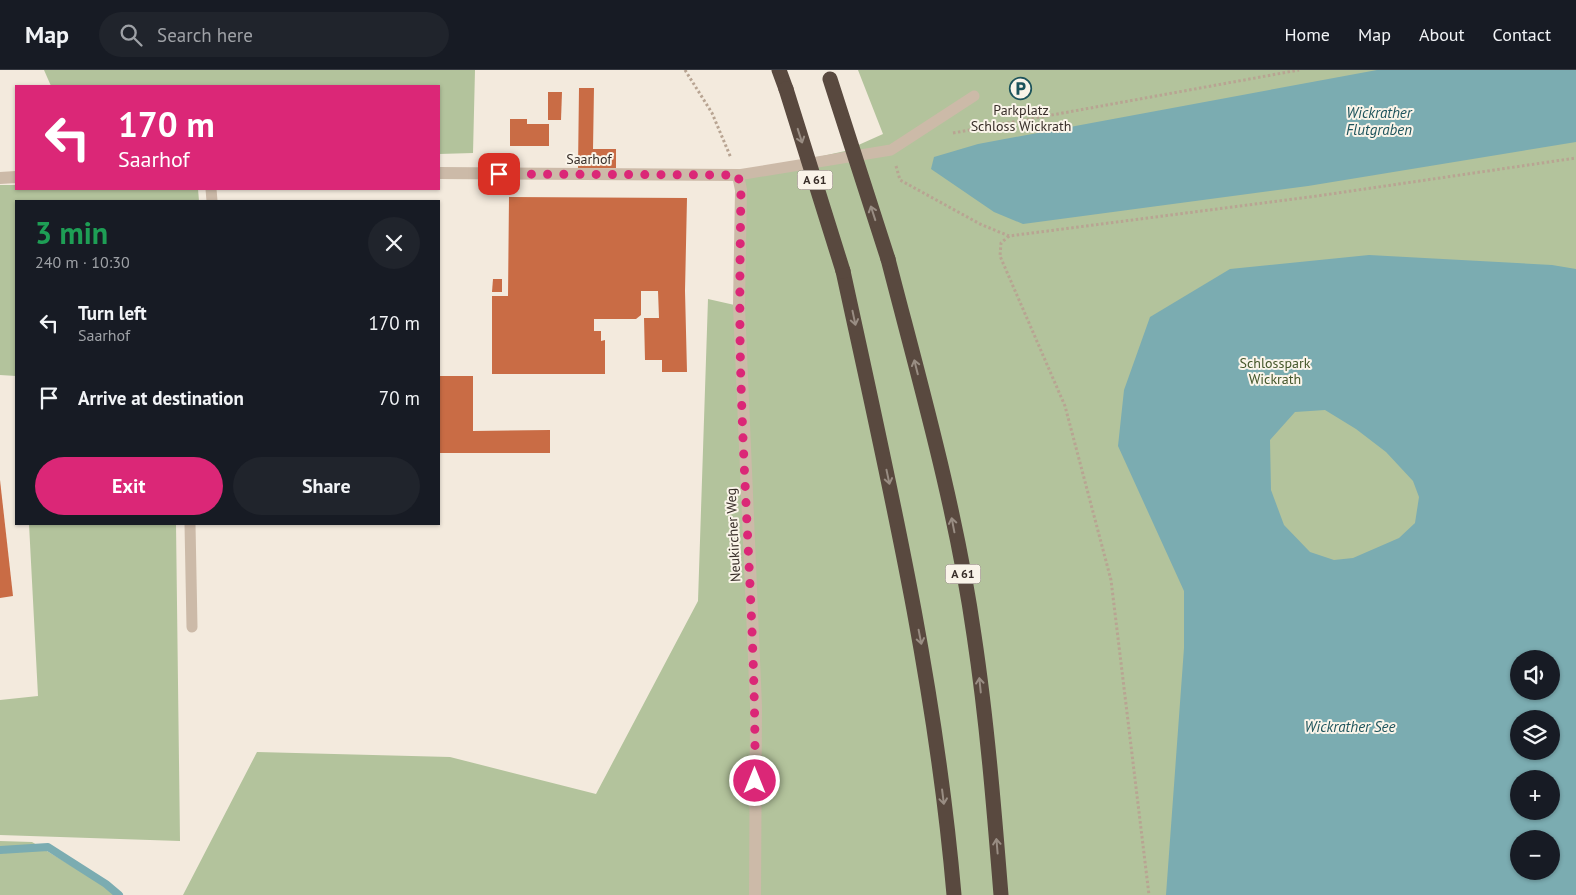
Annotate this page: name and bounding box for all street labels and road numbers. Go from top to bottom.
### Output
street label: Saarhof [566,150,612,168]
road number: A 61 [798,170,832,190]
street label: Neukircher Weg [722,488,744,582]
road number: A 61 [946,564,980,584]

